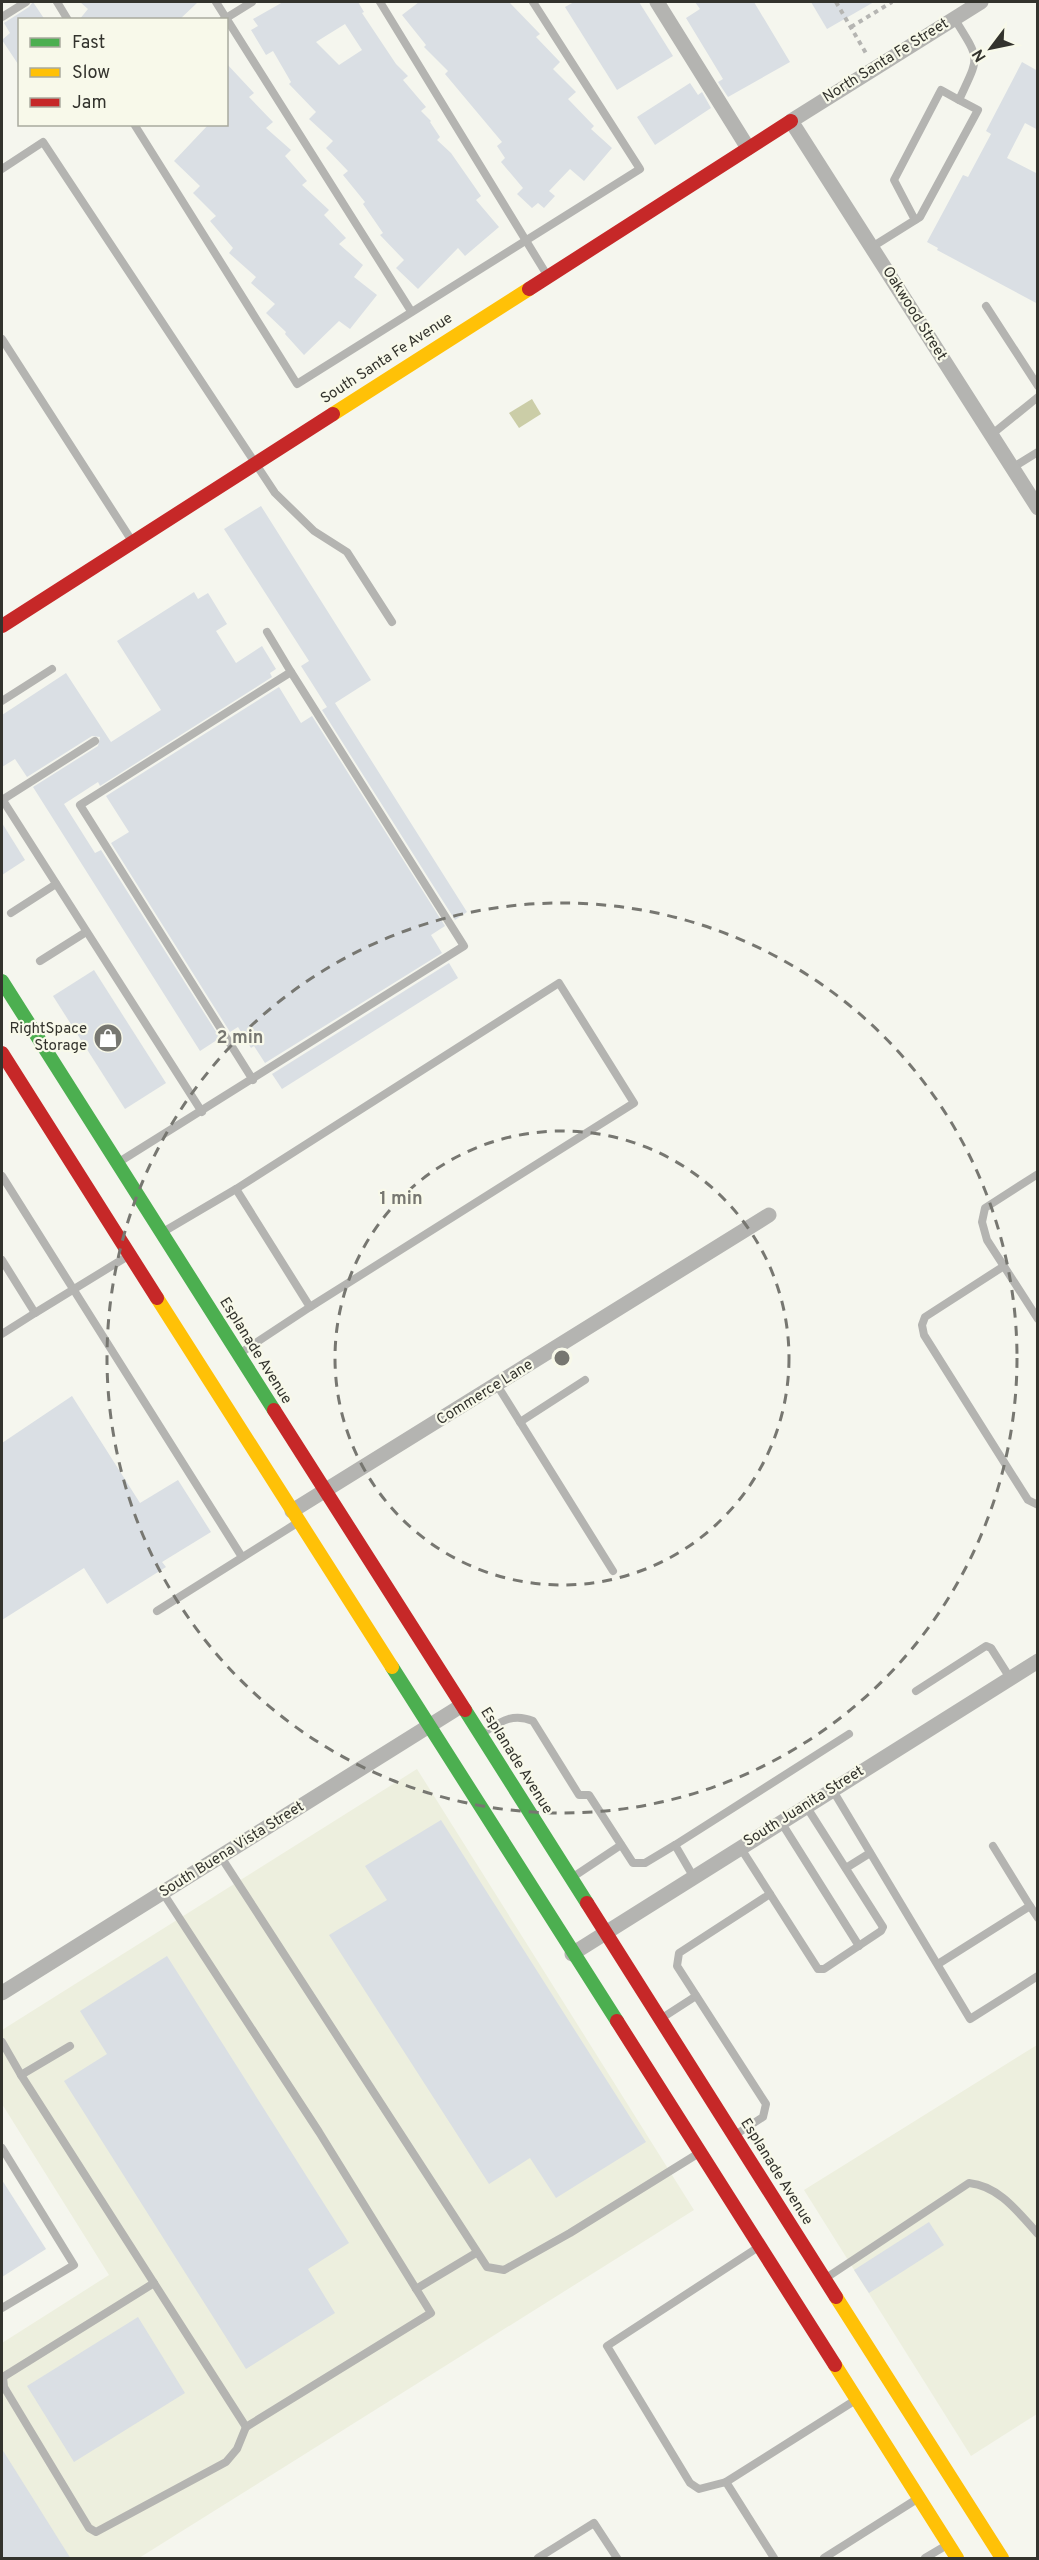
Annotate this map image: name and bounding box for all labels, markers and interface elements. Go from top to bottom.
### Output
street label: North Santa Fe Street [820,15,952,107]
legend [18,18,228,126]
north arrow [961,18,1021,78]
text: Fast [72,32,105,55]
text: N [968,45,992,65]
text: Slow [72,62,110,85]
text: Jam [72,92,107,115]
street label: Oakwood Street [877,263,951,365]
street label: South Santa Fe Avenue [317,309,457,409]
place label: RightSpace Storage [9,1020,87,1056]
shop icon: RightSpace Storage [92,1022,124,1054]
text: 2 min [216,1027,264,1050]
text: 1 min [379,1188,423,1211]
street label: Esplanade Avenue [214,1294,296,1408]
centre of rings [552,1348,572,1368]
street label: Commerce Lane [433,1356,537,1430]
street label: Esplanade Avenue [475,1704,557,1818]
street label: South Juanita Street [740,1762,868,1852]
street label: South Buena Vista Street [156,1798,308,1902]
street label: Esplanade Avenue [735,2115,817,2229]

